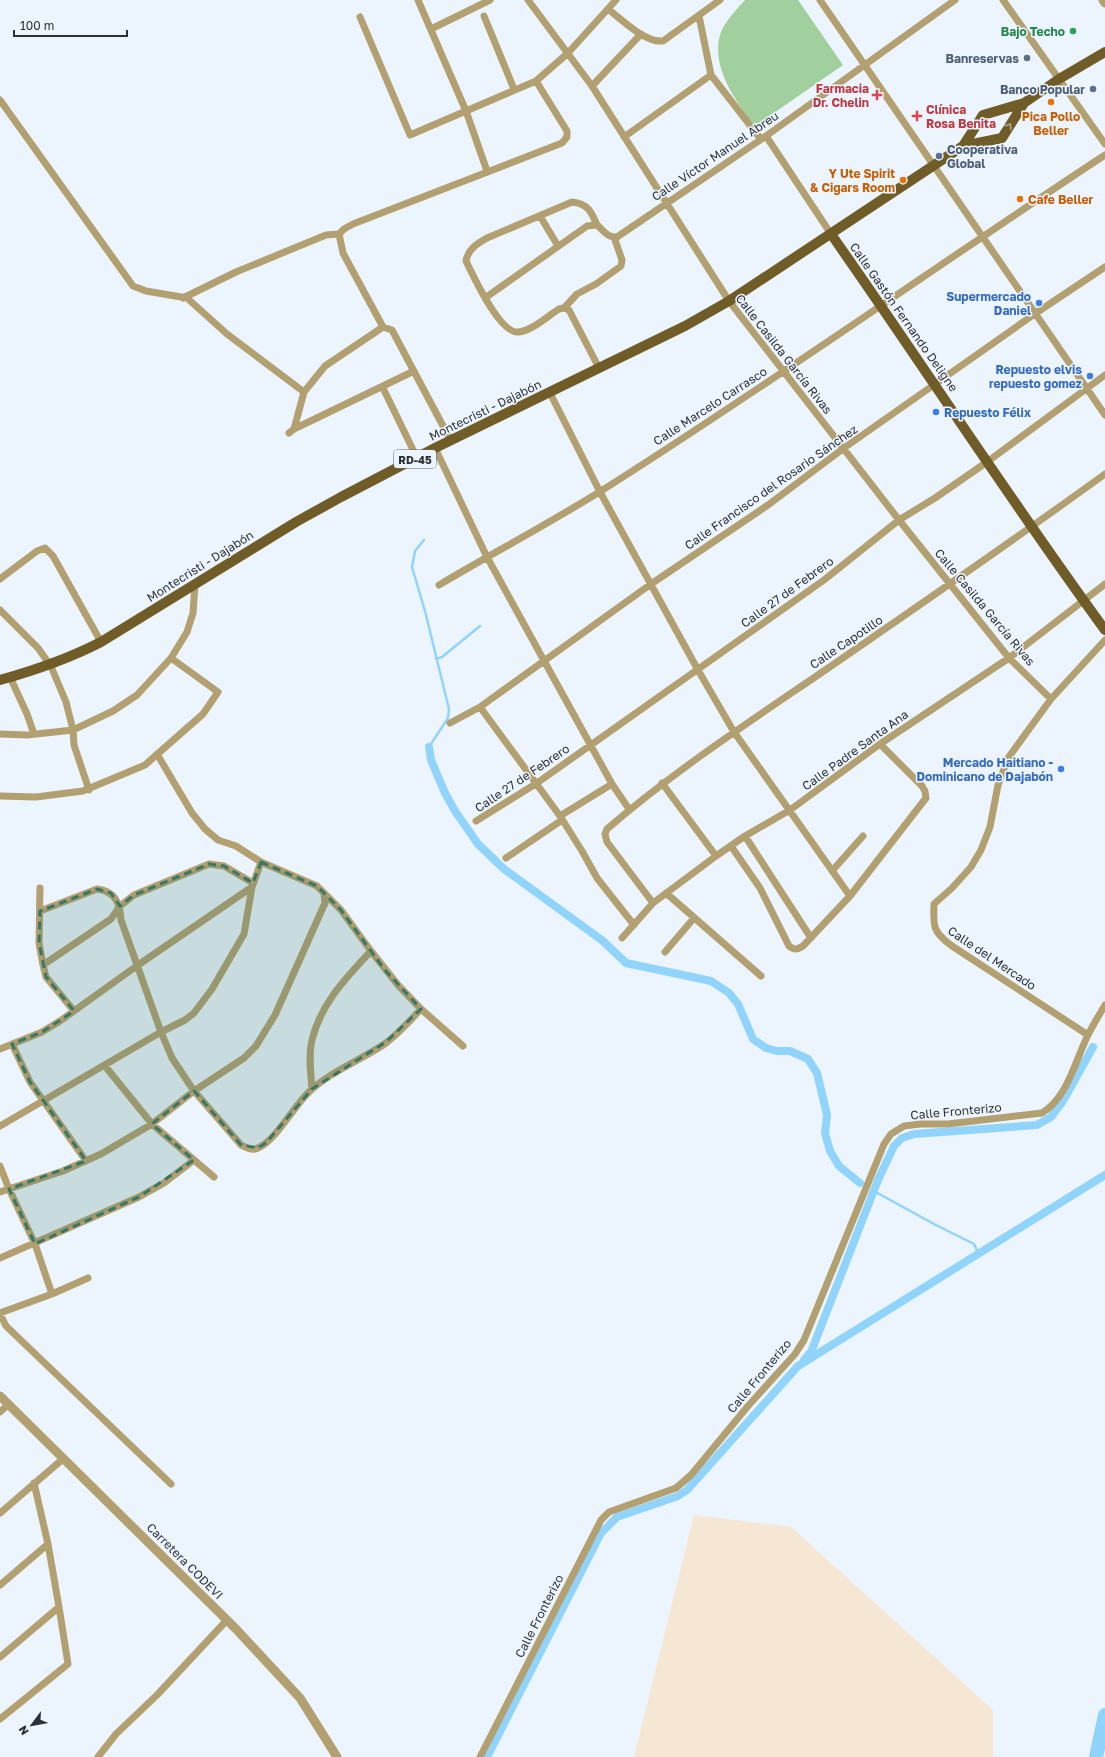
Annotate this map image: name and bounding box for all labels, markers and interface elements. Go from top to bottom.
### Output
scale bar [14,12,127,38]
text: 100 m [20,18,54,33]
place label: Bajo Techo [1001,24,1065,39]
marker: Bajo Techo [1068,26,1078,36]
place label: Banreservas [945,51,1019,66]
marker: Banreservas [1022,53,1032,63]
place label: Farmacia Dr. Chelin [813,81,869,110]
place label: Banco Popular [1000,82,1085,97]
marker: Banco Popular [1088,84,1098,94]
marker: Farmacia Dr. Chelin [872,90,882,100]
marker: Pica Pollo Beller [1046,97,1056,107]
place label: Clínica Rosa Benita [926,102,996,131]
street label: Calle Víctor Manuel Abreu [649,108,781,204]
place label: Pica Pollo Beller [1022,109,1080,138]
marker: Clínica Rosa Benita [911,110,923,122]
one-way arrow [1004,123,1012,130]
place label: Cooperativa Global [947,142,1018,171]
marker: Cooperativa Global [934,151,944,161]
place label: Y Ute Spirit & Cigars Room [810,166,895,195]
marker: Y Ute Spirit & Cigars Room [898,175,908,185]
place label: Cafe Beller [1028,192,1093,207]
marker: Cafe Beller [1015,194,1025,204]
street label: Calle Gastón Fernando Deligne [847,240,961,394]
place label: Supermercado Daniel [946,289,1031,318]
street label: Calle Casilda García Rivas [733,291,835,417]
marker: Supermercado Daniel [1034,298,1044,308]
place label: Repuesto elvis repuesto gomez [989,362,1082,391]
street label: Calle Marcelo Carrasco [650,364,770,448]
marker: Repuesto elvis repuesto gomez [1085,371,1095,381]
street label: Montecristi - Dajabón [426,376,544,444]
place label: Repuesto Félix [944,405,1031,420]
marker: Repuesto Félix [931,407,941,417]
street label: Calle Francisco del Rosario Sánchez [682,421,860,553]
road number: RD-45 [394,450,436,468]
street label: Montecristi - Dajabón [144,527,256,605]
street label: Calle Casilda García Rivas [932,545,1038,669]
street label: Calle 27 de Febrero [738,553,836,631]
street label: Calle Capotillo [807,612,885,672]
street label: Calle Padre Santa Ana [799,706,911,794]
street label: Calle 27 de Febrero [472,741,572,815]
place label: Mercado Haitiano - Dominicano de Dajabón [916,755,1053,784]
marker: Mercado Haitiano - Dominicano de Dajabón [1056,764,1066,774]
street label: Calle del Mercado [945,923,1039,993]
street label: Calle Fronterizo [910,1100,1002,1122]
street label: Calle Fronterizo [724,1336,794,1416]
street label: Carretera CODEVI [144,1520,226,1602]
street label: Calle Fronterizo [512,1572,566,1660]
north arrow [12,1705,52,1745]
text: N [15,1724,31,1738]

